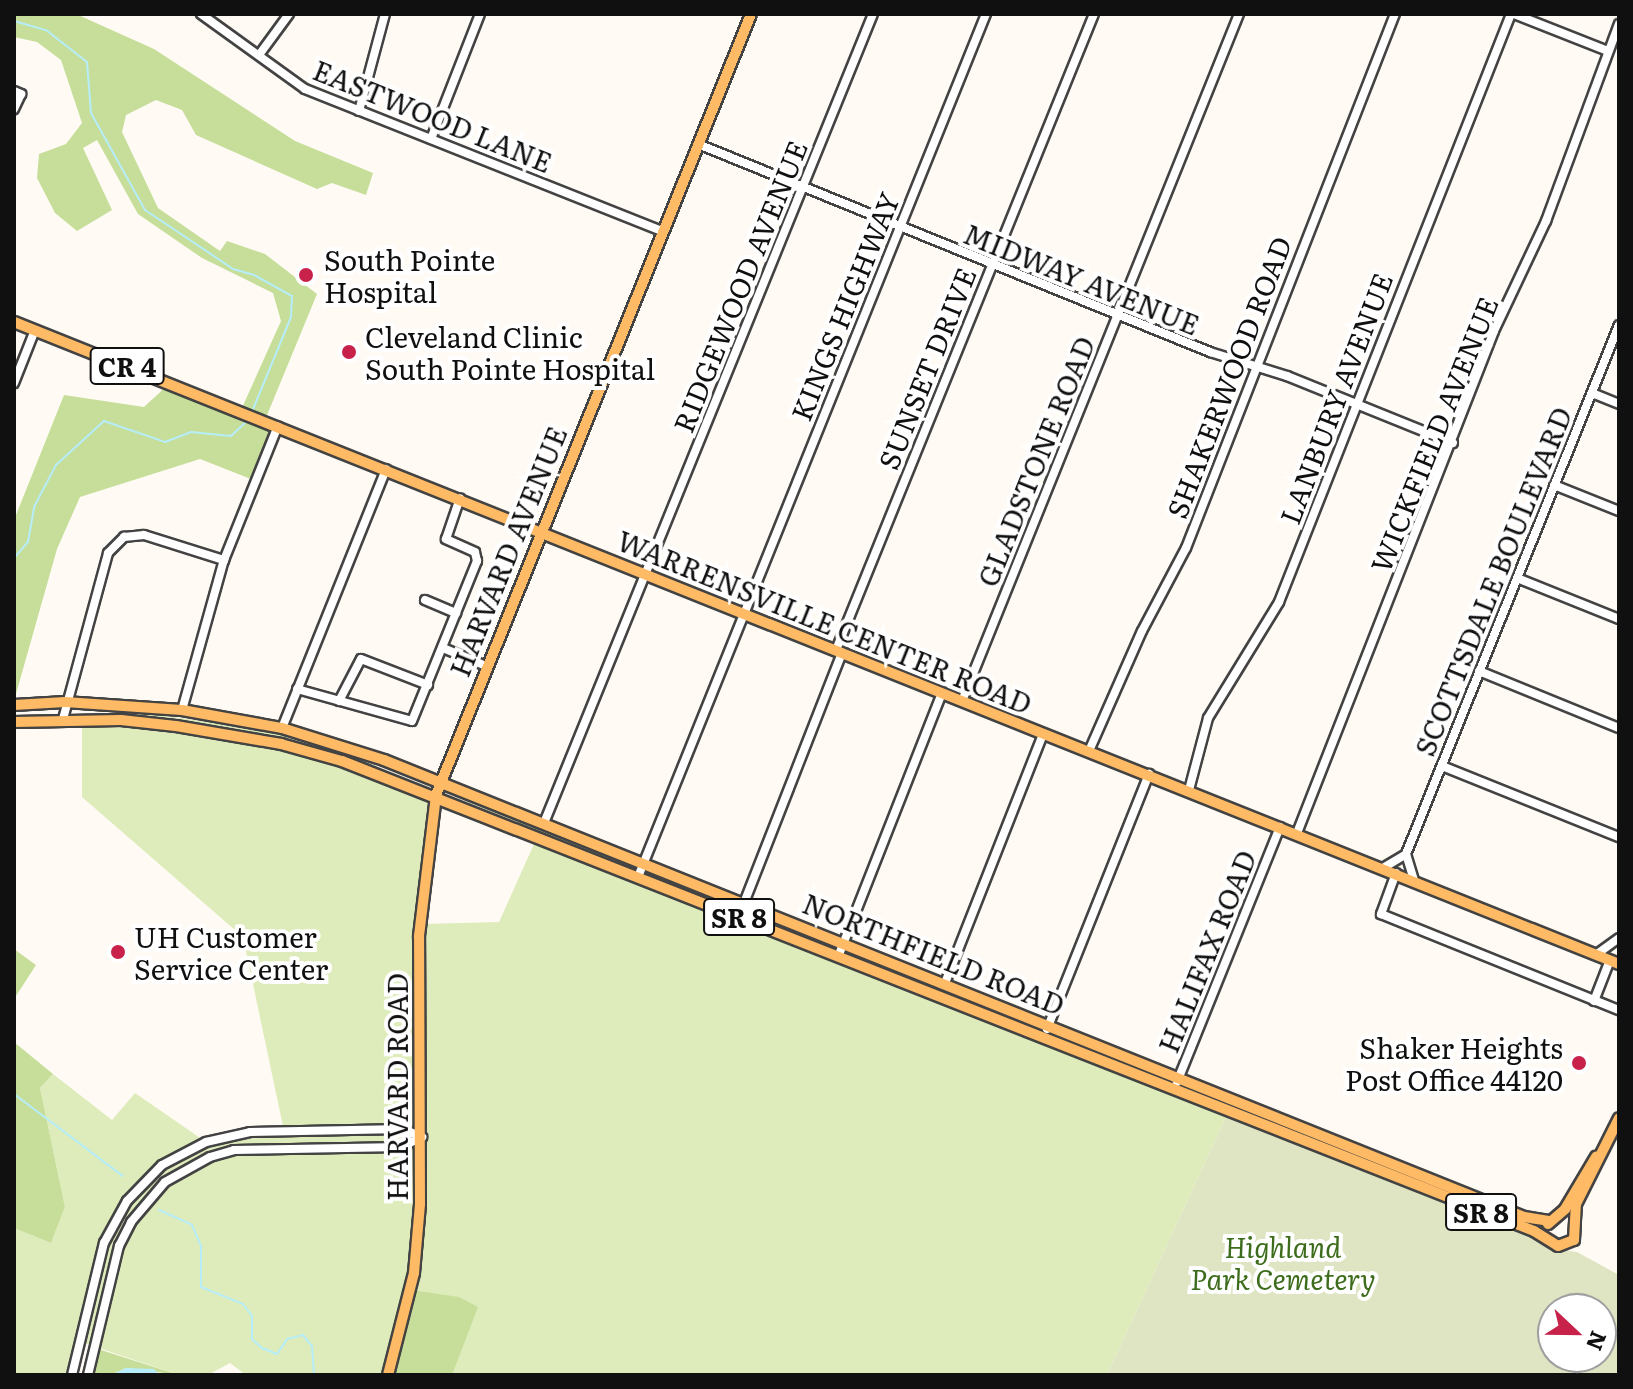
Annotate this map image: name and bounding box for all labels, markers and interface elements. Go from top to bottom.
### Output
street label: EASTWOOD LANE [309,52,557,178]
street label: RIDGEWOOD AVENUE [665,135,813,437]
street label: KINGS HIGHWAY [783,187,905,425]
street label: MIDWAY AVENUE [959,215,1205,341]
street label: SHAKERWOOD ROAD [1159,231,1297,523]
place label: South Pointe Hospital [324,242,495,308]
street label: SUNSET DRIVE [870,262,982,474]
marker: South Pointe Hospital [295,264,317,286]
street label: LANBURY AVENUE [1272,268,1398,528]
street label: WICKFIELD AVENUE [1362,291,1504,577]
place label: Cleveland Clinic South Pointe Hospital [365,319,655,385]
street label: GLADSTONE ROAD [969,331,1101,591]
marker: Cleveland Clinic South Pointe Hospital [340,343,358,361]
road number: CR 4 [89,344,165,388]
street label: SCOTTSDALE BOULEVARD [1407,402,1577,760]
street label: HARVARD AVENUE [441,421,573,681]
street label: WARRENSVILLE CENTER ROAD [613,522,1037,720]
street label: HALIFAX ROAD [1150,845,1262,1057]
street label: NORTHFIELD ROAD [798,885,1070,1021]
road number: SR 8 [703,895,775,939]
place label: UH Customer Service Center [134,919,328,985]
marker: UH Customer Service Center [109,943,127,961]
street label: HARVARD ROAD [379,973,413,1201]
place label: Shaker Heights Post Office 44120 [1345,1030,1563,1096]
marker: Shaker Heights Post Office 44120 [1570,1054,1588,1072]
road number: SR 8 [1445,1190,1517,1234]
park label: Highland Park Cemetery [1190,1229,1376,1295]
north arrow [1537,1293,1617,1373]
text: N [1579,1327,1617,1356]

